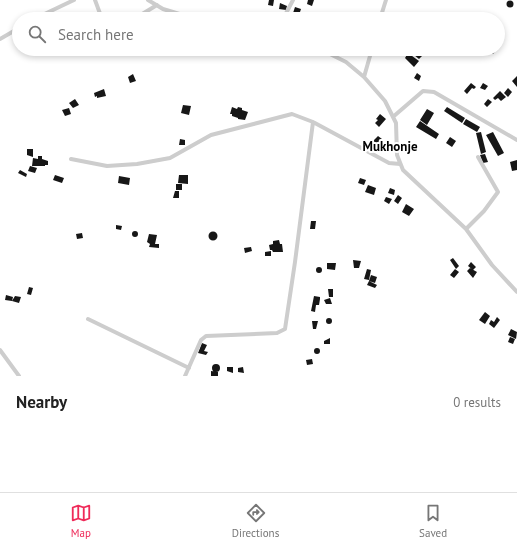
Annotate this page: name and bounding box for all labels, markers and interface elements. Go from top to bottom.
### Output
search box [12,12,505,56]
icon: search [26,23,48,45]
text: Search here [58,25,134,44]
district label: Mukhonje [362,138,418,155]
text: Nearby [16,391,67,413]
text: 0 results [453,394,501,411]
tab: Map [70,502,92,540]
tab: Directions [232,502,279,540]
tab: Saved [419,502,447,540]

